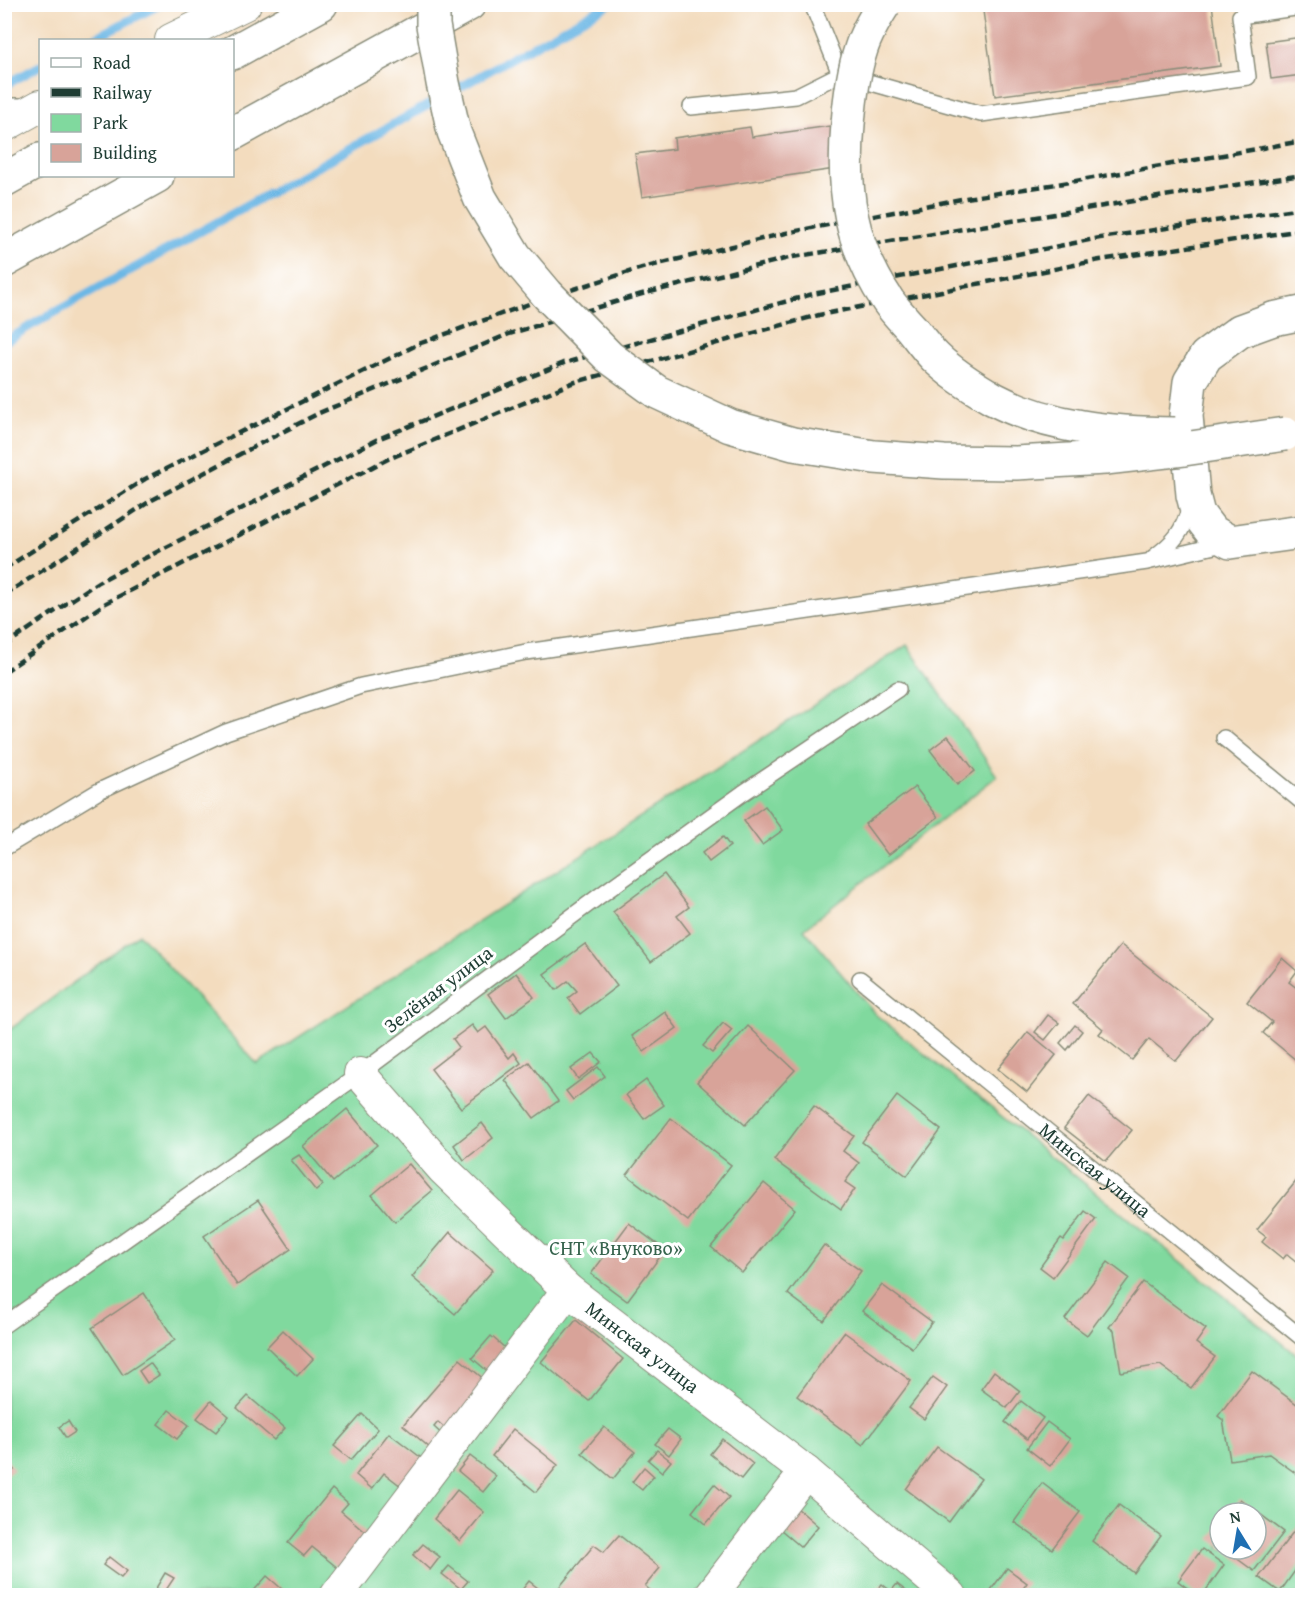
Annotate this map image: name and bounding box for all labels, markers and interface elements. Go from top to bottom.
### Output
legend [39,39,234,177]
text: Road [93,49,131,76]
text: Railway [93,79,152,106]
text: Park [93,109,129,136]
text: Building [93,139,157,166]
street label: Зелёная улица [377,938,499,1039]
street label: Минская улица [1033,1115,1158,1224]
park label: СНТ «Внуково» [549,1233,683,1262]
street label: Минская улица [580,1294,706,1400]
north arrow [1208,1501,1268,1561]
text: N [1228,1503,1243,1529]

